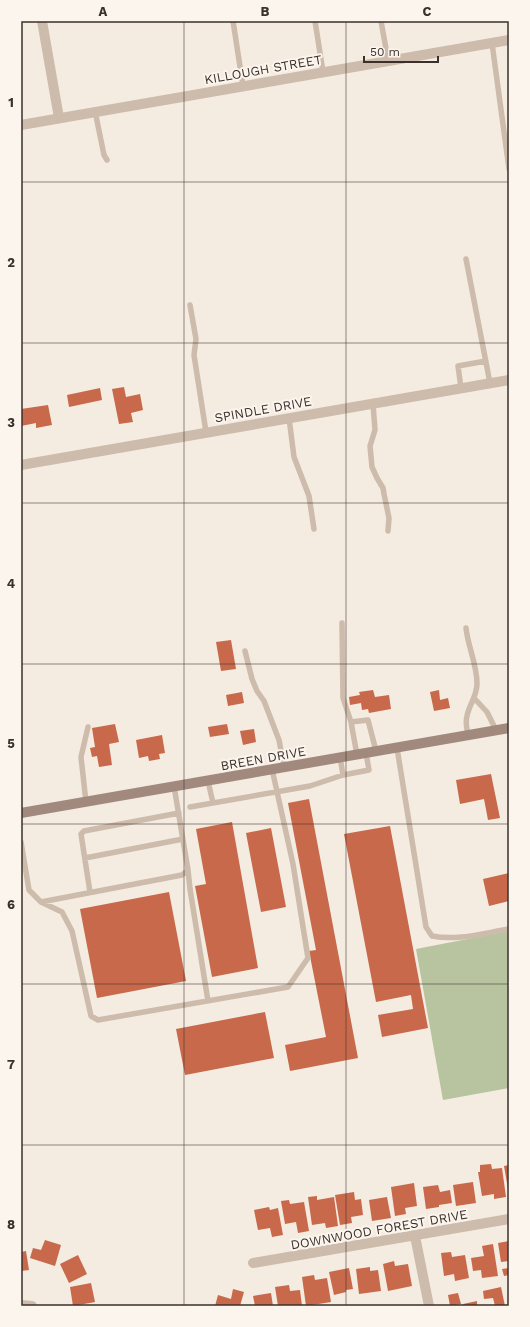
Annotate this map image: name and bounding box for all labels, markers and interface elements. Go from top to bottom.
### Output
text: A [99,4,108,19]
text: B [261,4,270,19]
text: C [423,4,432,19]
scale bar [364,38,438,64]
text: 50 m [370,45,400,59]
street label: KILLOUGH STREET [203,52,323,87]
text: 1 [8,95,14,110]
text: 2 [7,255,15,270]
street label: SPINDLE DRIVE [213,394,313,425]
text: 3 [7,415,15,430]
text: 4 [7,576,16,591]
text: 5 [7,736,15,751]
street label: BREEN DRIVE [219,744,307,773]
text: 6 [7,897,15,912]
text: 7 [7,1057,15,1072]
street label: DOWNWOOD FOREST DRIVE [289,1207,469,1252]
text: 8 [7,1217,15,1232]

